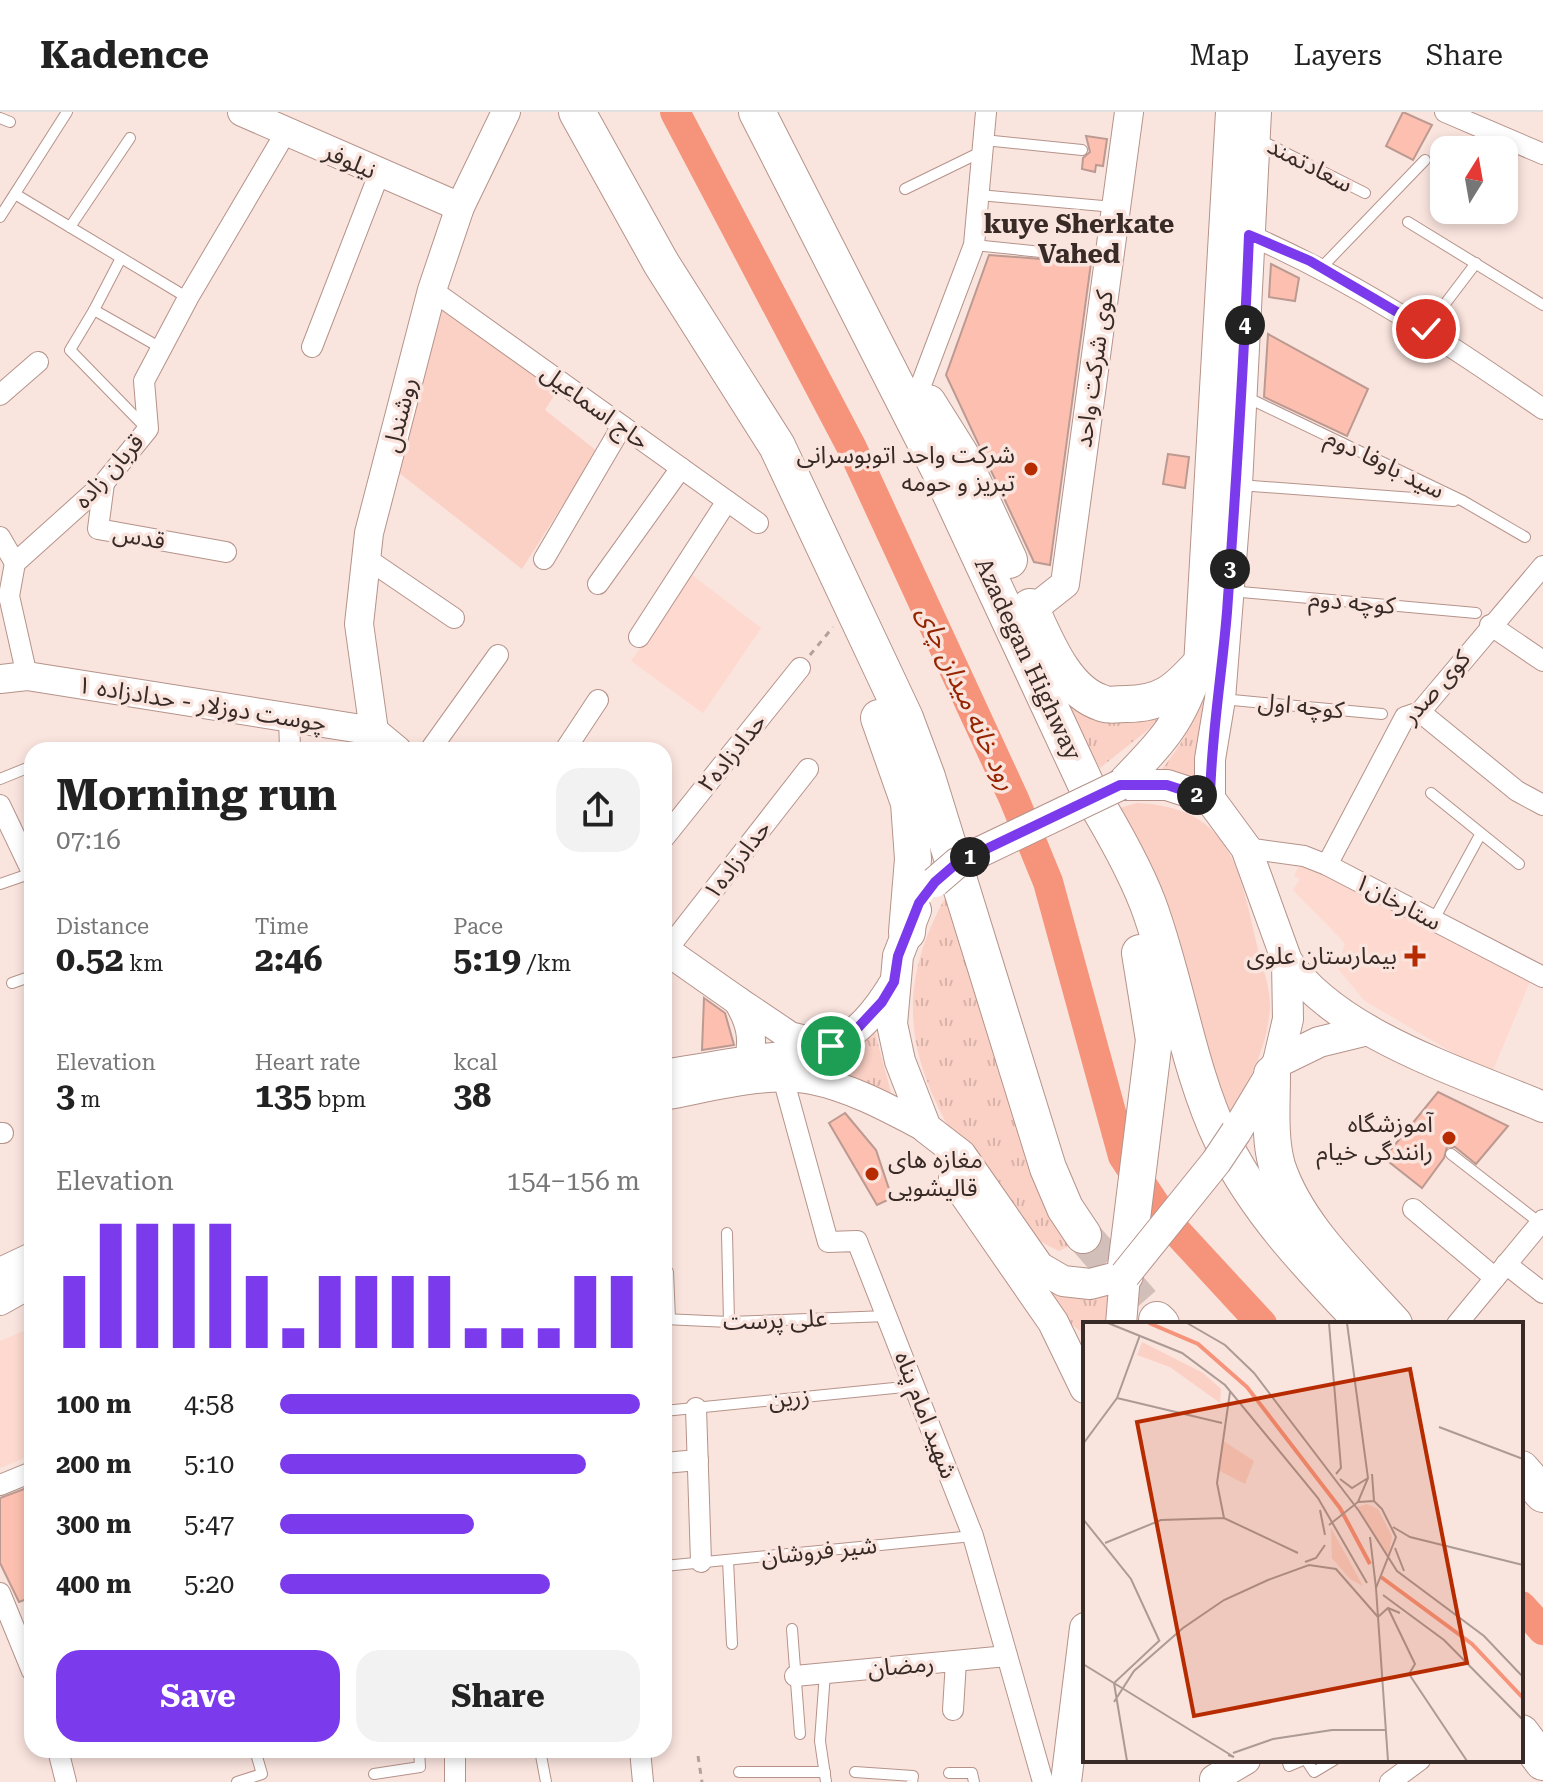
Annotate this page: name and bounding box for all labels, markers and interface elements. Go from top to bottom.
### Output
text: Kadence [40,33,209,77]
text: Map [1190,39,1249,72]
text: Layers [1293,39,1382,72]
text: Share [1426,39,1503,72]
street label: سعادتمند [1263,132,1357,198]
north arrow [1430,136,1518,224]
map controls [1430,136,1518,224]
street label: نیلوفر [319,137,380,185]
district label: kuye Sherkate Vahed [984,209,1174,269]
street label: کوی شرکت واحد [1069,288,1119,449]
pin [1392,295,1460,363]
pin: 4 [1225,305,1265,345]
icon: check [1404,307,1448,351]
text: 4 [1239,312,1251,337]
street label: حاج اسماعیل [534,359,654,458]
street label: روشندل [377,375,423,455]
street label: سید باوفا دوم [1319,423,1449,508]
street label: قربان زاده [68,428,150,514]
place label: شرکت واحد اتوبوسرانی تبریز و حومه [796,441,1015,497]
marker: شرکت واحد اتوبوسرانی تبریز و حومه [1022,460,1040,478]
street label: قدس [111,519,167,555]
pin: 3 [1210,549,1250,589]
street label: Azadegan Highway [969,553,1088,765]
text: 3 [1224,556,1236,581]
street label: کوچه دوم [1307,584,1398,624]
water label: رود خانه میدان چای [909,601,1023,796]
street label: کوی صدر [1395,644,1477,730]
street label: چوست دوزلار - حدادزاده ۱ [75,671,328,739]
street label: کوچه اول [1257,688,1346,726]
street label: حدادزاده۲ [692,708,772,798]
button: share [556,768,640,852]
text: Morning run [56,769,337,821]
pin: 2 [1177,775,1217,815]
text: 2 [1191,782,1203,807]
street label: حدادزاده۱ [697,815,777,905]
text: 07:16 [56,825,121,855]
pin: 1 [950,837,990,877]
text: 1 [964,844,976,869]
street label: ستارخان۱ [1350,868,1446,936]
text: Distance [56,914,149,939]
text: Time [255,914,309,939]
text: Pace [453,914,503,939]
text: 0.52 [56,939,124,979]
text: 2:46 [255,939,322,979]
text: 5:19 [453,939,521,979]
place label: بیمارستان علوی [1247,942,1397,970]
marker: بیمارستان علوی [1404,945,1426,967]
text: km [124,951,163,976]
text: /km [521,951,571,976]
pin [797,1012,865,1080]
icon: arrive [809,1024,853,1068]
text: Elevation [56,1050,156,1075]
text: Heart rate [255,1050,360,1075]
text: kcal [453,1050,498,1075]
text: 3 [56,1075,75,1115]
text: 135 [255,1075,312,1115]
text: 38 [453,1075,491,1115]
text: m [75,1087,101,1112]
text: bpm [312,1087,366,1112]
place label: آموزشگاه رانندگی خیام [1316,1110,1434,1170]
marker: آموزشگاه رانندگی خیام [1440,1129,1458,1147]
place label: مغازه های قالیشویی [888,1146,983,1202]
marker: مغازه های قالیشویی [863,1165,881,1183]
text: Elevation [56,1166,174,1196]
text: 154–156 m [507,1166,640,1196]
street label: علی پرست [723,1304,828,1337]
inset map [1083,1322,1523,1762]
street label: شهید امام پناه [885,1347,963,1484]
street label: زرین [767,1382,811,1414]
text: 100 m [56,1389,131,1419]
text: 4:58 [184,1389,234,1419]
text: 200 m [56,1449,131,1479]
text: 5:10 [184,1449,234,1479]
text: 300 m [56,1509,131,1539]
text: 5:47 [184,1509,234,1539]
street label: شیر فروشان [760,1531,878,1571]
text: 400 m [56,1569,131,1599]
text: 5:20 [184,1569,234,1599]
street label: رمضان [867,1649,935,1683]
button: Save [56,1650,340,1742]
button: Share [356,1650,640,1742]

